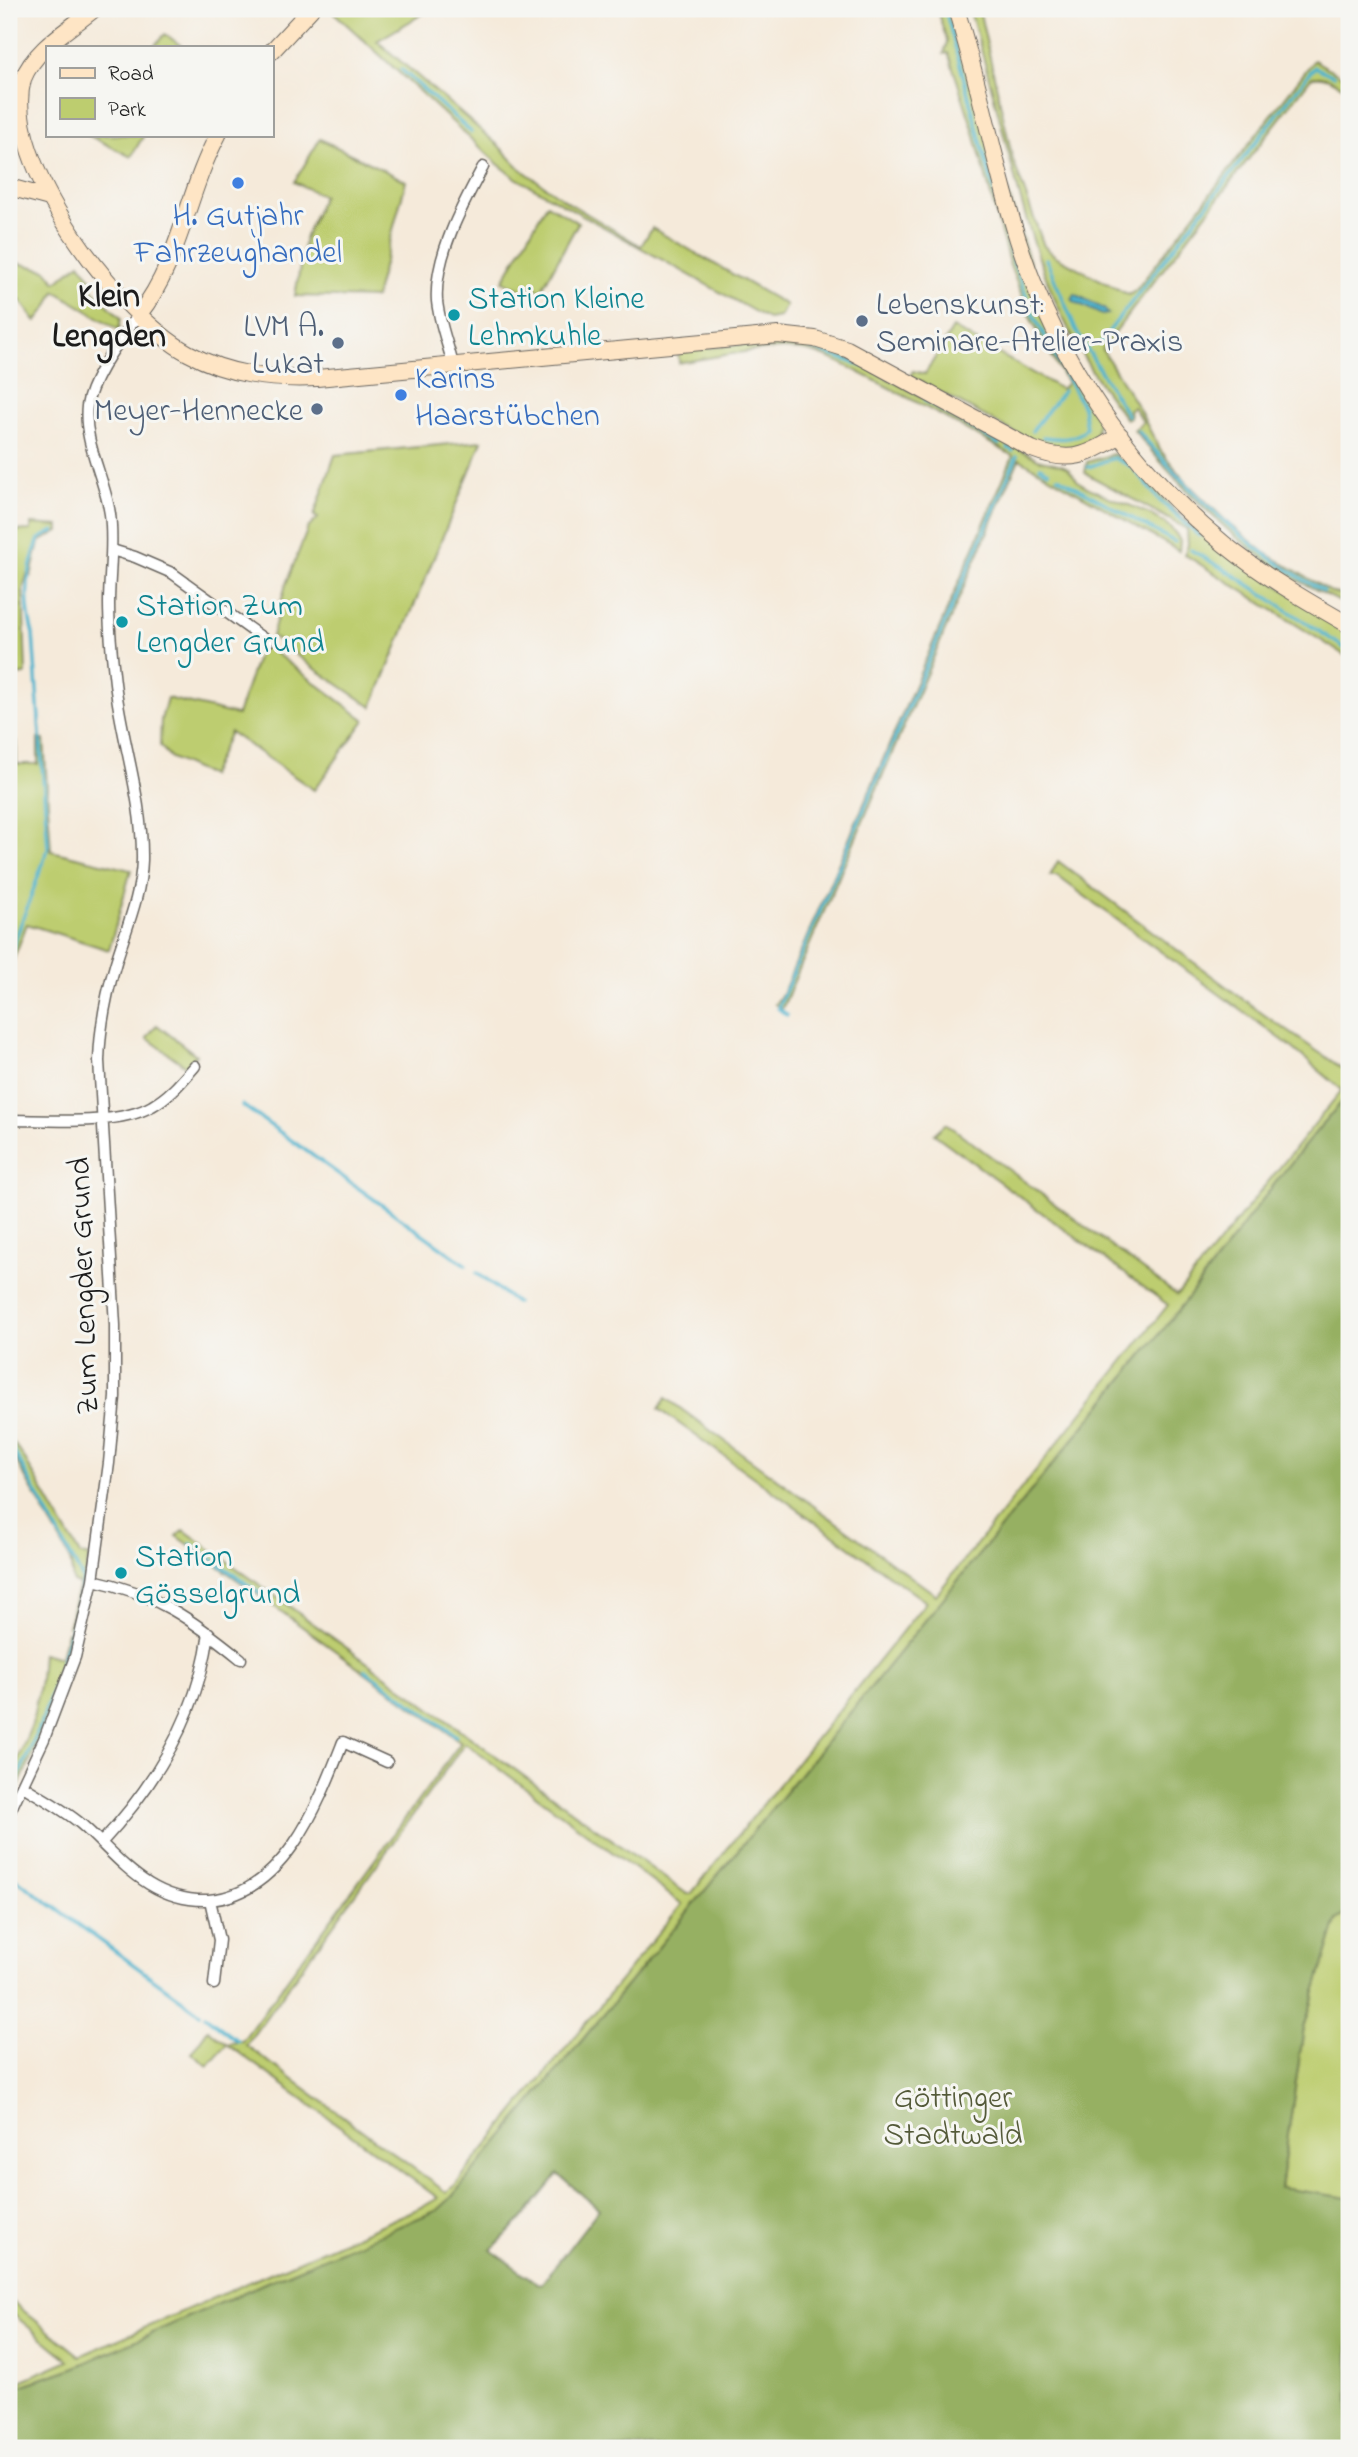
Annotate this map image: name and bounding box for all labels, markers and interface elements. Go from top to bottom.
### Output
legend [46,46,273,136]
text: Road [108,60,154,90]
text: Park [108,96,147,126]
marker: H. Gutjahr Fahrzeughandel [230,175,246,191]
place label: H. Gutjahr Fahrzeughandel [133,194,342,278]
district label: Klein Lengden [52,272,166,364]
place label: Station Kleine Lehmkuhle [468,277,645,361]
place label: Lebenskunst: Seminare-Atelier-Praxis [876,283,1183,367]
place label: LVM A. Lukat [243,305,324,389]
marker: Station Kleine Lehmkuhle [446,307,462,323]
marker: Lebenskunst: Seminare-Atelier-Praxis [854,313,870,329]
marker: LVM A. Lukat [330,335,346,351]
place label: Karins Haarstübchen [415,357,600,441]
marker: Karins Haarstübchen [393,387,409,403]
place label: Meyer-Hennecke [94,389,304,436]
marker: Meyer-Hennecke [309,401,325,417]
place label: Station Zum Lengder Grund [136,584,325,668]
marker: Station Zum Lengder Grund [114,614,130,630]
street label: Zum Lengder Grund [58,1156,113,1416]
place label: Station Gösselgrund [135,1535,300,1619]
marker: Station Gösselgrund [113,1565,129,1581]
park label: Göttinger Stadtwald [884,2076,1022,2160]

